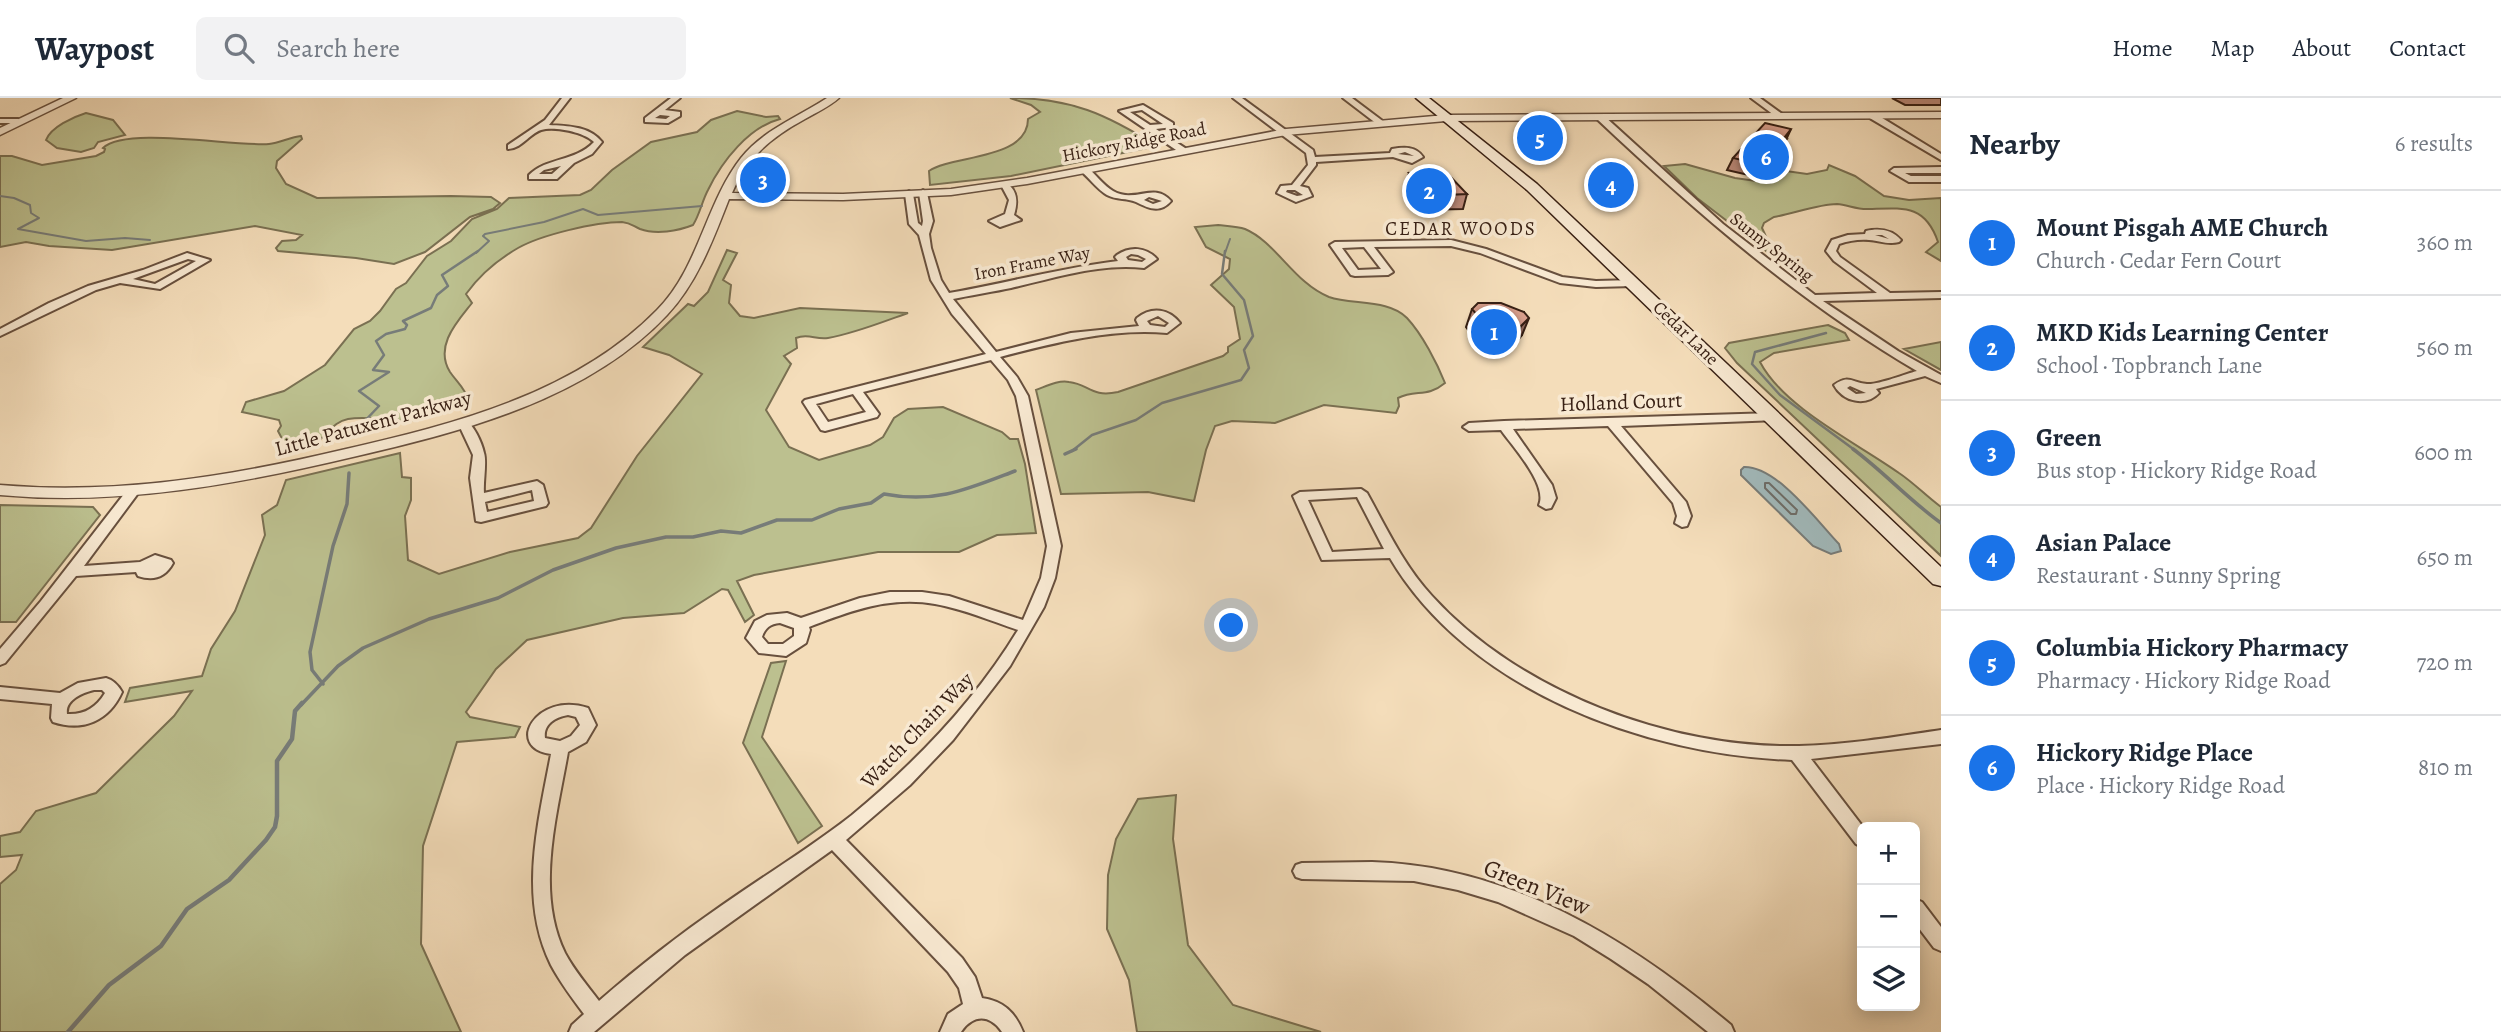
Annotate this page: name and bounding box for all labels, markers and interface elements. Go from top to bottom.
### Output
search box [196,17,686,80]
text: Waypost [35,26,154,71]
icon: search [220,29,258,67]
text: Search here [276,31,400,66]
text: Home [2112,32,2173,64]
text: Map [2211,32,2255,64]
text: About [2293,32,2351,64]
text: Contact [2389,32,2466,64]
pin: 5 [1517,112,1563,164]
street label: Hickory Ridge Road [1060,116,1208,168]
text: Nearby [1969,124,2060,164]
text: 6 results [2395,128,2473,159]
pin: 6 [1743,131,1789,183]
pin: 3 [740,154,786,206]
pin: 4 [1588,159,1634,211]
pin: 2 [1406,165,1452,217]
street label: Sunny Spring [1725,207,1819,287]
text: Mount Pisgah AME Church [2036,210,2328,245]
district label: CEDAR WOODS [1385,216,1537,242]
text: 1 [1988,227,1996,258]
text: 360 m [2417,227,2473,258]
street label: Iron Frame Way [972,240,1093,286]
text: Church · Cedar Fern Court [2036,245,2281,276]
street label: Cedar Lane [1648,296,1724,370]
pin: 1 [1471,306,1517,358]
text: MKD Kids Learning Center [2036,315,2328,350]
text: 2 [1986,332,1998,363]
text: 560 m [2417,332,2473,363]
text: School · Topbranch Lane [2036,350,2262,381]
street label: Little Patuxent Parkway [272,383,475,463]
street label: Holland Court [1559,386,1683,418]
text: Green [2036,420,2102,455]
text: 3 [1987,437,1997,468]
text: 600 m [2414,437,2473,468]
text: Bus stop · Hickory Ridge Road [2036,455,2317,486]
text: Asian Palace [2036,525,2171,560]
text: 4 [1987,542,1997,573]
text: 650 m [2417,542,2473,573]
text: Restaurant · Sunny Spring [2036,560,2281,591]
your location [1214,608,1248,642]
text: Columbia Hickory Pharmacy [2036,630,2348,665]
text: 5 [1987,647,1997,678]
text: 720 m [2416,647,2473,678]
street label: Watch Chain Way [854,665,980,795]
text: Pharmacy · Hickory Ridge Road [2036,665,2331,696]
text: Hickory Ridge Place [2036,735,2253,770]
text: 6 [1987,752,1997,783]
text: 810 m [2418,752,2473,783]
text: Place · Hickory Ridge Road [2036,770,2285,801]
map controls [1857,822,1920,1011]
button: + [1857,822,1920,885]
street label: Green View [1479,851,1595,923]
button: − [1857,885,1920,948]
button: layers [1857,948,1920,1011]

